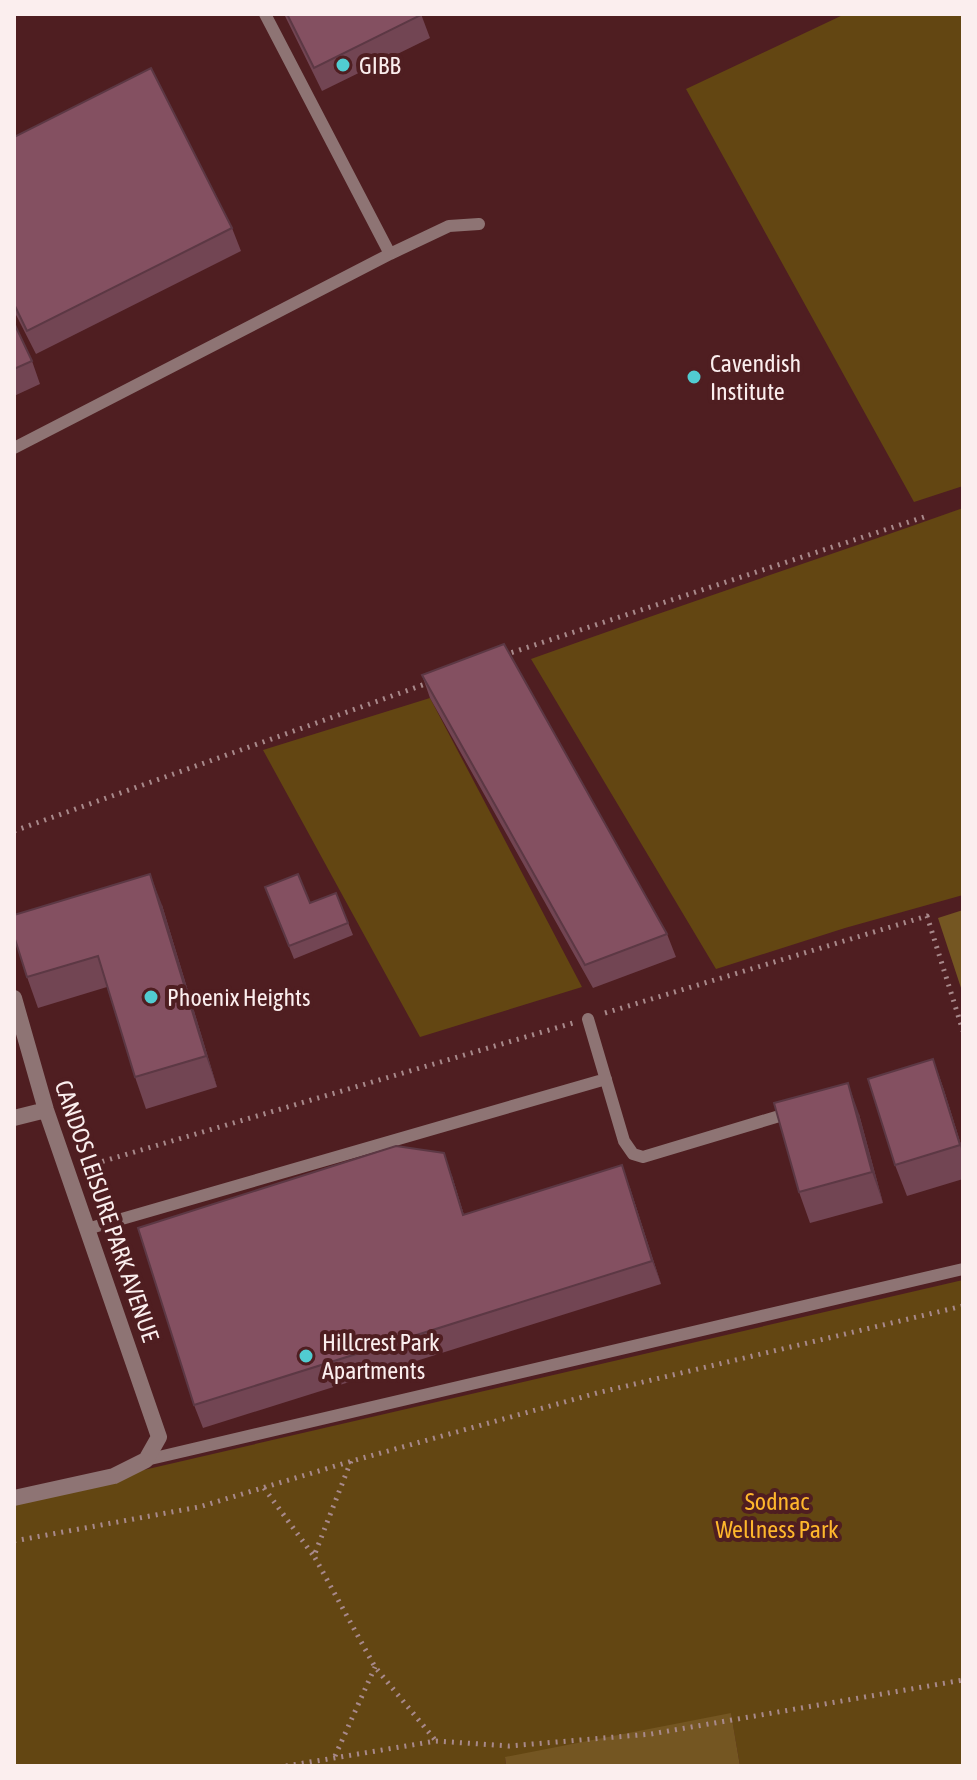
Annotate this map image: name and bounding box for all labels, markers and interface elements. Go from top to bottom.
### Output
place label: GIBB [359,52,401,79]
marker: GIBB [334,56,352,74]
place label: Cavendish Institute [710,350,801,405]
marker: Cavendish Institute [685,368,703,386]
place label: Phoenix Heights [167,984,310,1011]
marker: Phoenix Heights [142,988,160,1006]
street label: CANDOS LEISURE PARK AVENUE [50,1077,164,1345]
place label: Hillcrest Park Apartments [322,1329,440,1384]
marker: Hillcrest Park Apartments [297,1347,315,1365]
park label: Sodnac Wellness Park [715,1488,839,1543]

